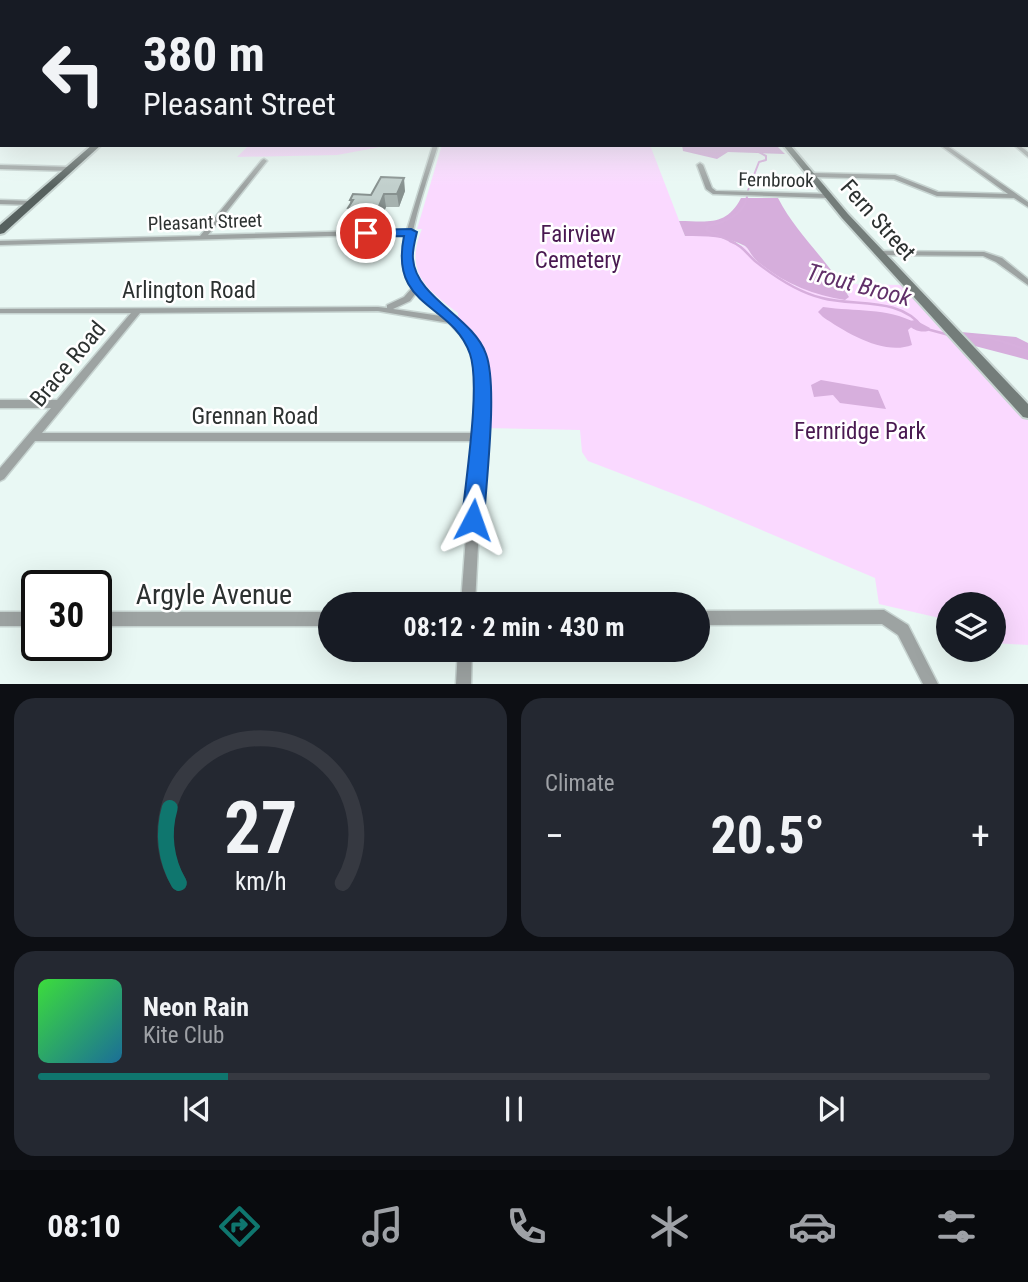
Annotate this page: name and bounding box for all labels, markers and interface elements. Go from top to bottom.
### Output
text: 380 m [143,26,265,83]
icon: left [28,28,119,119]
text: Pleasant Street [143,85,336,123]
street label: Fernbrook [738,168,814,192]
street label: Fern Street [835,174,921,266]
pin [336,203,396,263]
street label: Pleasant Street [147,209,263,235]
icon: arrive [347,214,385,252]
park label: Fairview Cemetery [535,221,622,274]
water label: Trout Brook [804,258,915,312]
street label: Arlington Road [122,277,256,304]
street label: Brace Road [25,316,111,412]
street label: Grennan Road [191,403,319,430]
park label: Fernridge Park [794,418,927,445]
position arrow [436,483,510,557]
speed limit sign: 30 [21,570,112,661]
street label: Argyle Avenue [136,578,292,611]
map controls [936,592,1006,662]
button: layers [936,592,1006,662]
text: 08:12 · 2 min · 430 m [404,612,624,642]
text: Climate [545,770,615,797]
text: 27 [224,786,297,872]
text: 20.5° [710,805,825,866]
text: − [545,814,564,858]
text: + [971,814,990,858]
text: km/h [235,867,286,896]
text: Neon Rain [143,992,249,1022]
text: Kite Club [143,1022,224,1049]
icon: previous [178,1090,216,1128]
icon: pause [495,1090,533,1128]
icon: next [812,1090,850,1128]
icon: directions [215,1202,264,1251]
icon: music [358,1202,407,1251]
icon: phone [502,1202,551,1251]
icon: climate [645,1202,694,1251]
icon: car [788,1202,837,1251]
icon: filters [932,1202,981,1251]
text: 08:10 [47,1207,121,1245]

